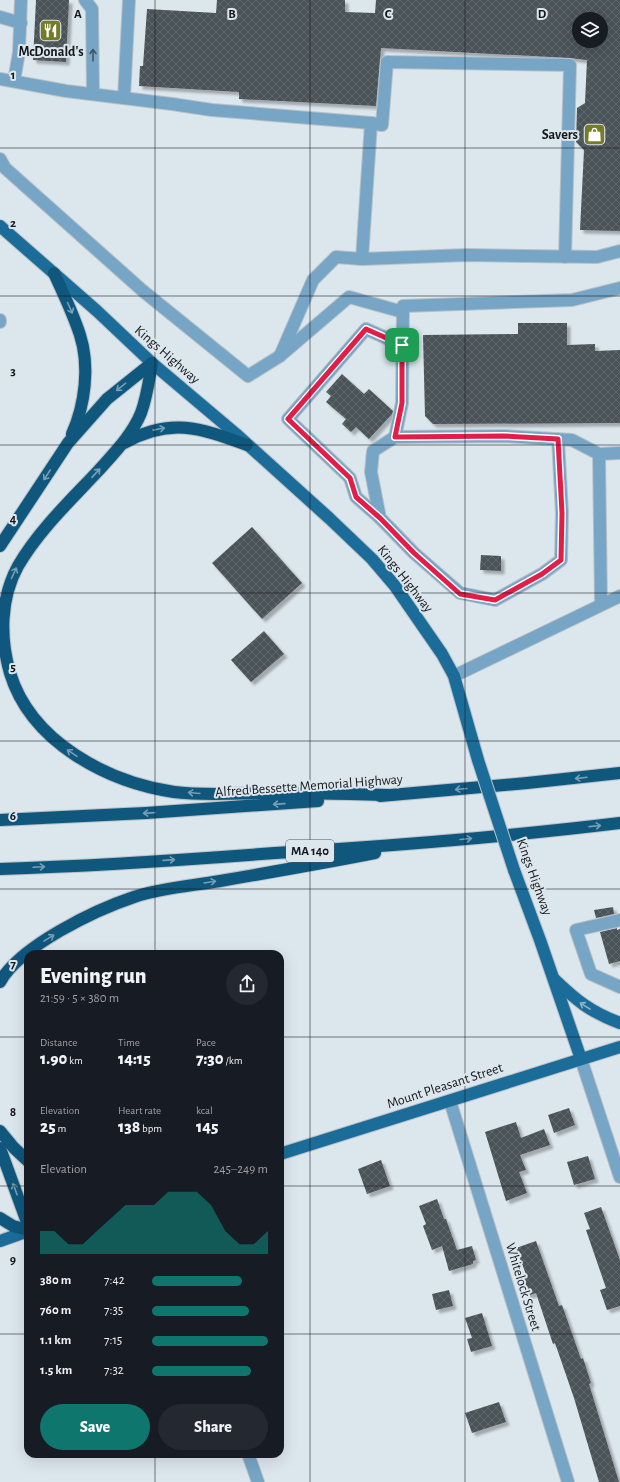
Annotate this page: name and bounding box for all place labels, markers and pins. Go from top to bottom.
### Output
restaurant icon: McDonald's [38,17,64,43]
place label: McDonald's [18,45,84,59]
shop icon: Savers [581,122,607,148]
place label: Savers [542,128,578,142]
pin [385,328,419,362]

